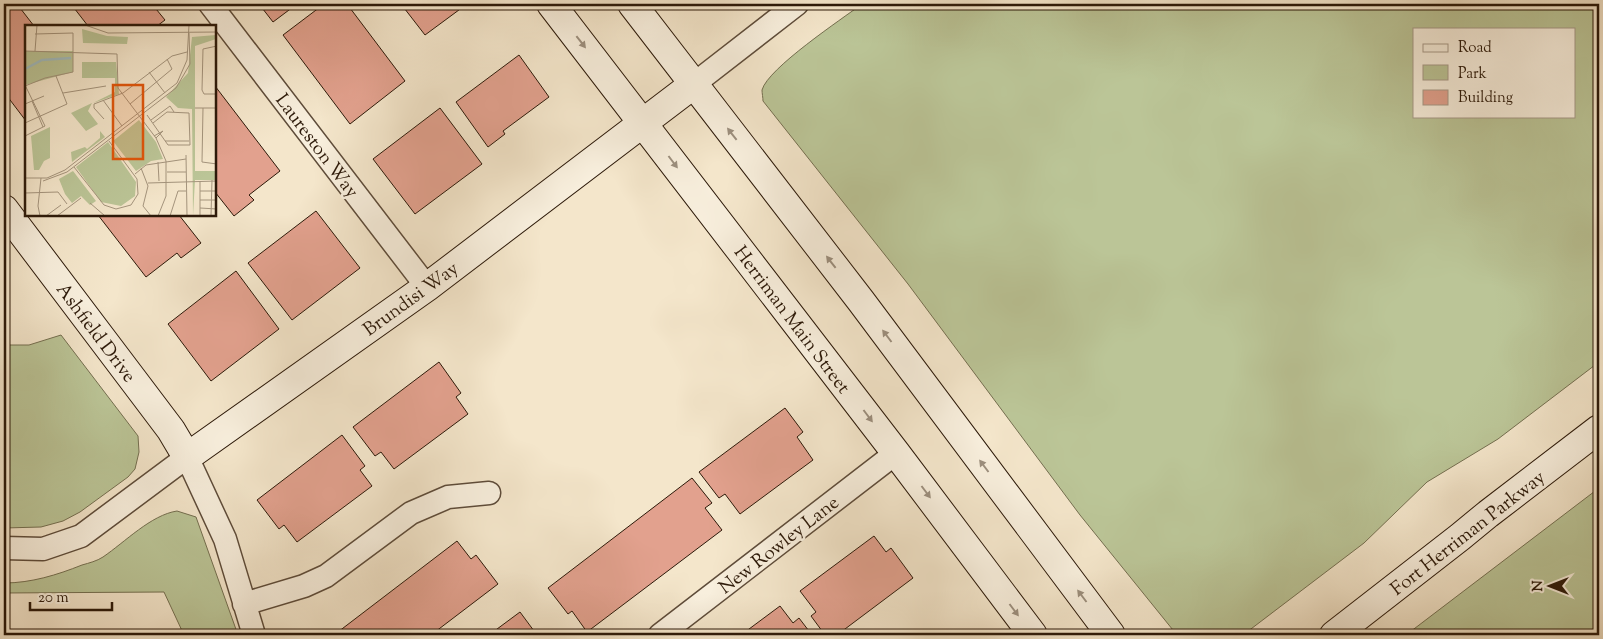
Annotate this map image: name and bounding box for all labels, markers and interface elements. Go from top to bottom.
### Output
inset map [25,25,216,216]
legend [1413,28,1576,118]
one-way arrow [576,35,586,49]
text: Road [1458,38,1492,59]
text: Park [1458,64,1487,85]
text: Building [1458,88,1513,109]
street label: Laureston Way [268,89,365,205]
one-way arrow [727,127,737,141]
one-way arrow [667,155,678,168]
street label: Herriman Main Street [726,241,856,401]
street label: Brundisi Way [358,256,465,344]
one-way arrow [826,256,837,269]
street label: Ashfield Drive [48,278,142,389]
one-way arrow [882,329,892,343]
one-way arrow [862,409,873,422]
one-way arrow [979,460,990,473]
street label: Fort Herriman Parkway [1385,465,1552,603]
one-way arrow [920,485,931,498]
street label: New Rowley Lane [714,490,846,602]
north arrow [1526,562,1576,612]
scale bar [30,579,112,611]
text: N [1529,580,1549,592]
text: 20 m [38,588,69,609]
one-way arrow [1076,590,1087,603]
one-way arrow [1009,603,1019,617]

